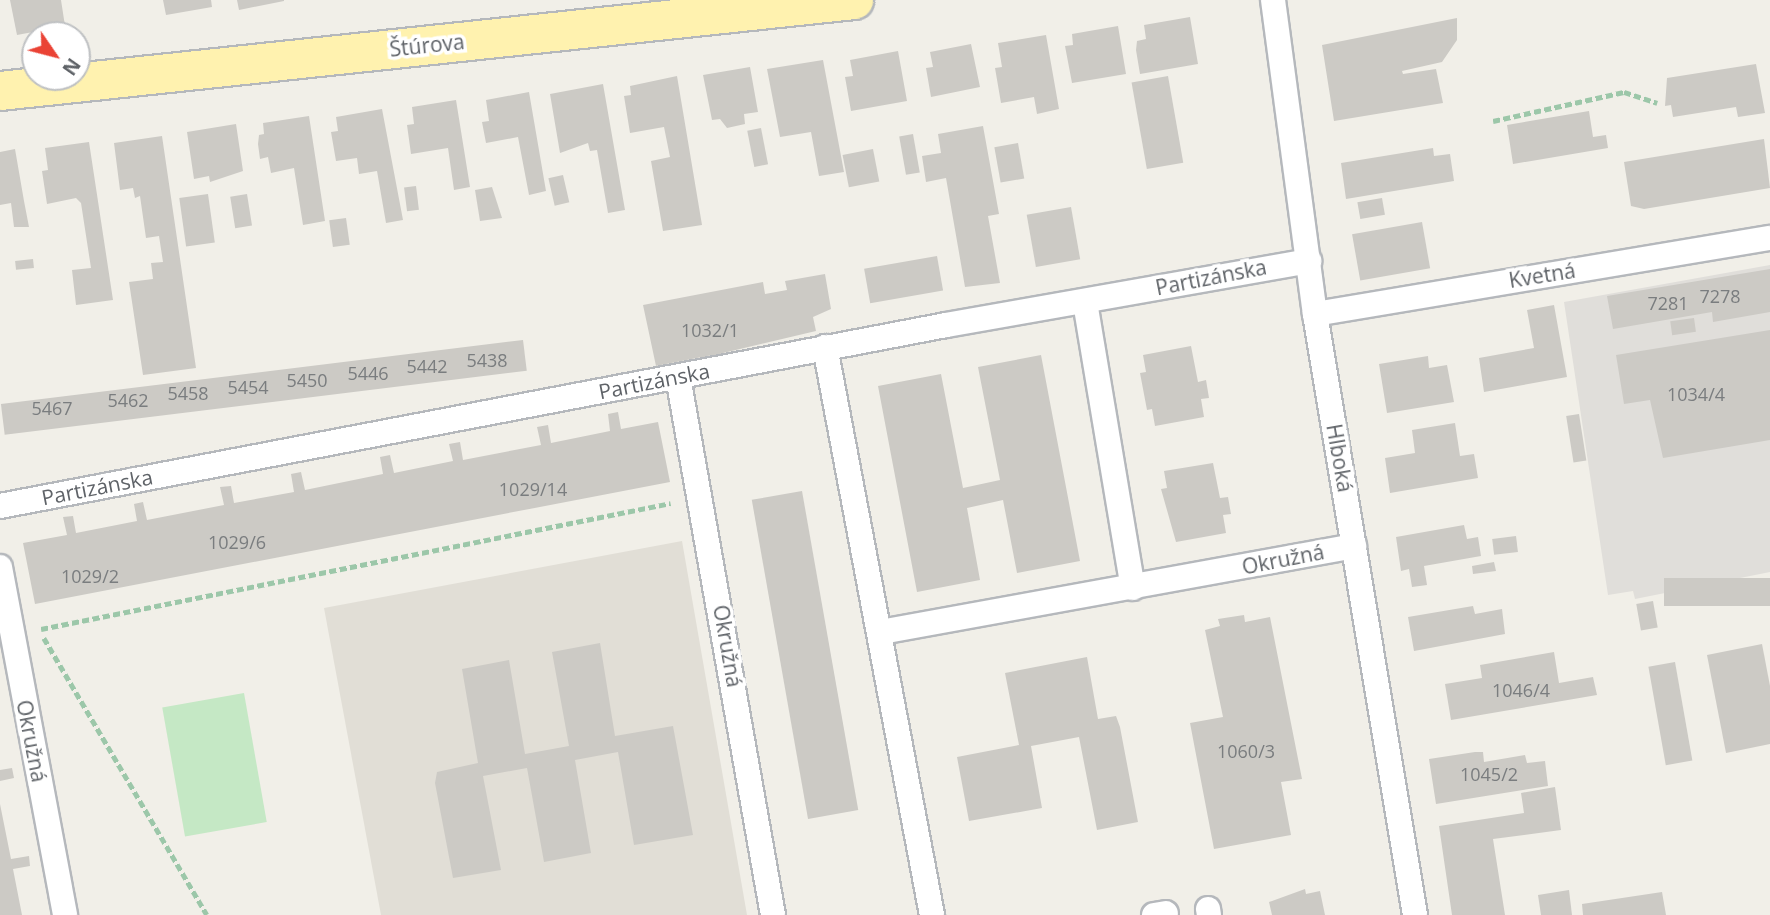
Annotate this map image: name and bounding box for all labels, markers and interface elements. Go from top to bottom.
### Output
north arrow [21,21,91,91]
street label: Štúrova [388,29,466,61]
text: N [56,53,87,81]
street label: Partizánska [1153,254,1269,300]
street label: Kvetná [1507,257,1577,293]
house number: 7278 [1699,285,1741,307]
house number: 7281 [1647,292,1689,314]
house number: 1032/1 [681,319,739,341]
house number: 5438 [466,349,508,371]
house number: 5442 [406,355,448,377]
street label: Partizánska [596,358,712,404]
house number: 5446 [347,362,389,384]
house number: 5450 [286,369,328,391]
house number: 5454 [227,376,269,398]
house number: 5458 [167,382,209,404]
house number: 1034/4 [1667,383,1725,405]
house number: 5462 [107,389,149,411]
house number: 5467 [31,397,73,419]
street label: Hlboká [1322,422,1358,494]
street label: Partizánska [39,464,155,510]
house number: 1029/14 [499,478,567,500]
house number: 1029/6 [208,531,266,553]
street label: Okružná [1240,539,1326,579]
house number: 1029/2 [61,565,119,587]
street label: Okružná [708,603,748,689]
house number: 1046/4 [1492,679,1550,701]
street label: Okružná [12,698,52,784]
house number: 1060/3 [1217,740,1275,762]
house number: 1045/2 [1460,763,1518,785]

